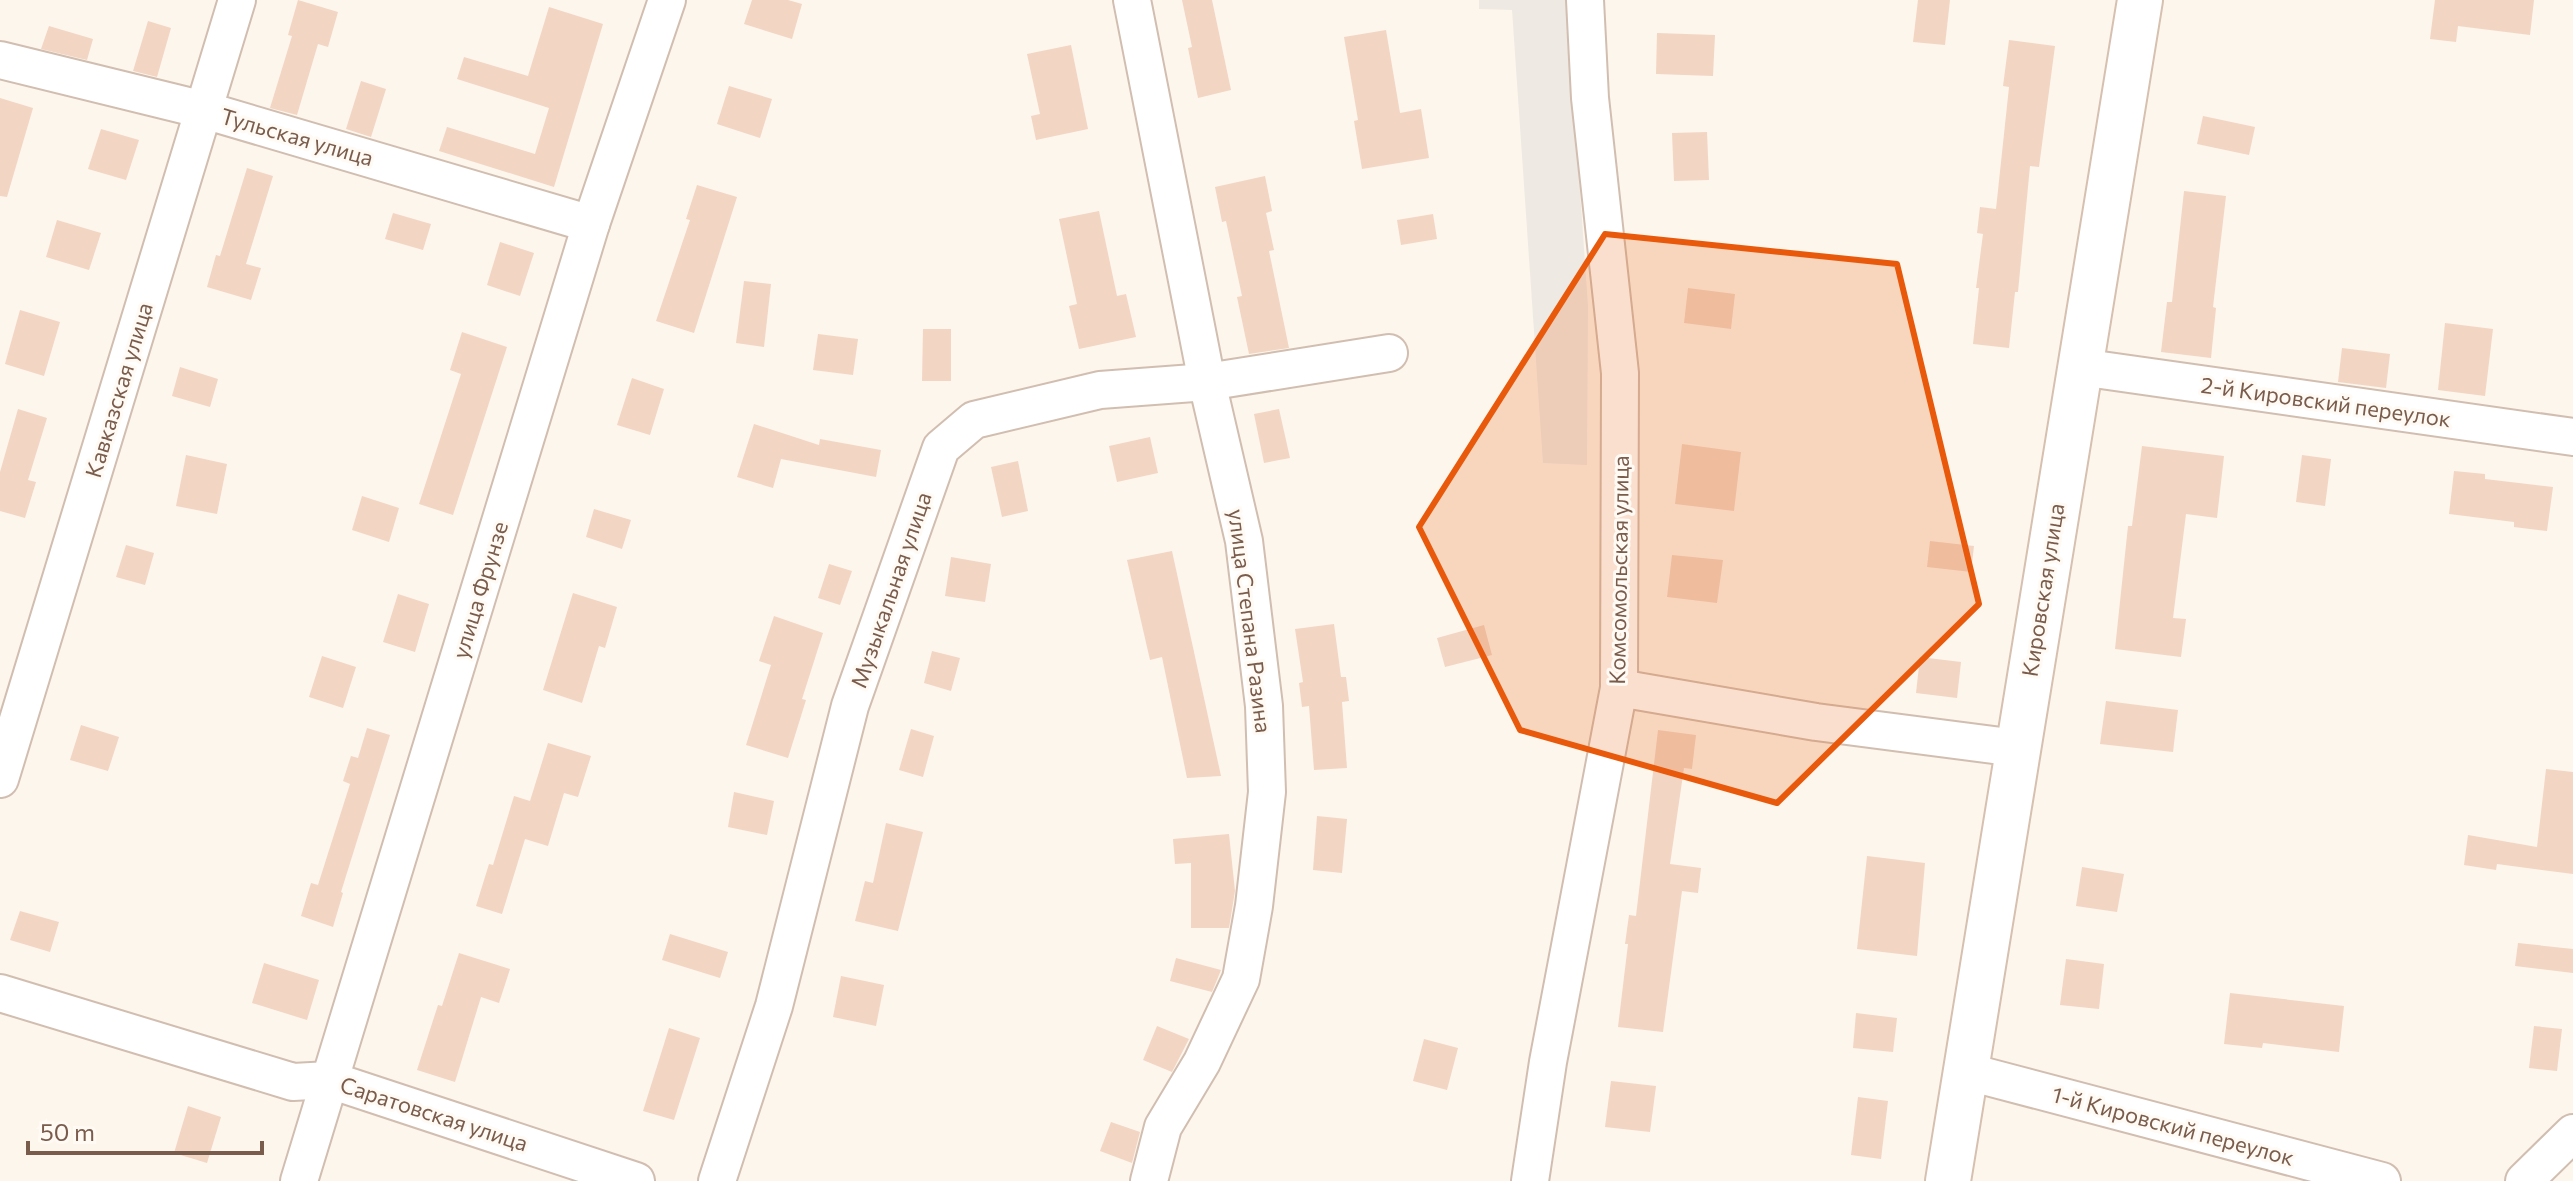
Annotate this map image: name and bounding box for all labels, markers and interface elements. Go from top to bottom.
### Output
street label: Тульская улица [218,102,376,171]
street label: Кавказская улица [79,299,158,481]
street label: 2-й Кировский переулок [2199,371,2453,432]
street label: Комсомольская улица [1603,455,1634,685]
street label: Музыкальная улица [844,488,937,691]
street label: Кировская улица [2015,501,2070,678]
street label: улица Степана Разина [1223,507,1278,734]
street label: улица Фрунзе [446,518,513,662]
street label: Саратовская улица [337,1070,531,1157]
street label: 1-й Кировский переулок [2049,1080,2297,1171]
scale bar [28,1105,262,1155]
text: 50 m [40,1117,95,1146]

